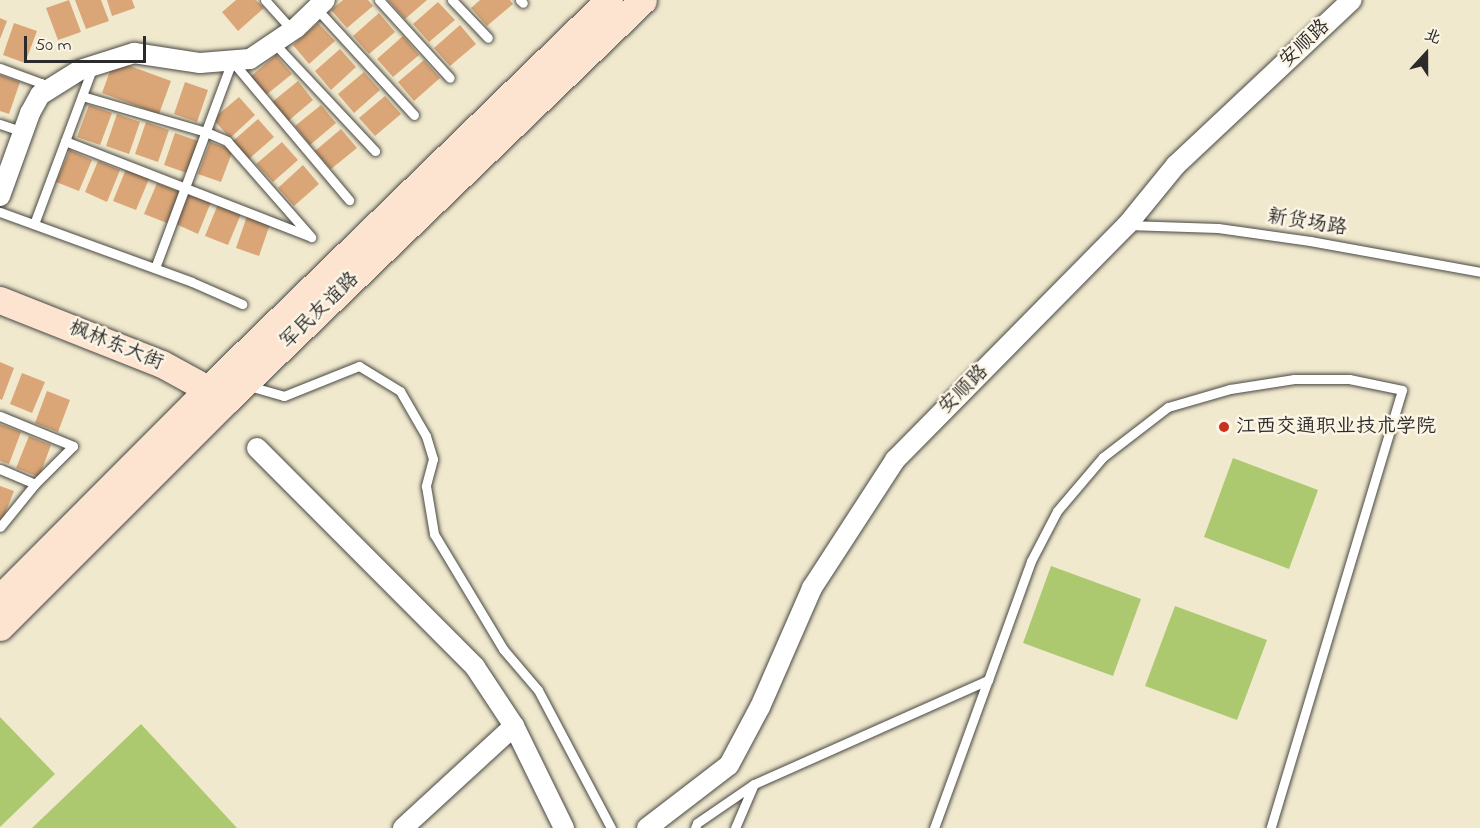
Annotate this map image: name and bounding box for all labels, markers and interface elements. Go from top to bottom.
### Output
street label: 安顺路 [1275,15,1335,73]
text: 北 [1421,23,1444,51]
scale bar [27,24,148,62]
north arrow [1396,24,1456,84]
text: 50 m [35,33,72,59]
street label: 新货场路 [1266,205,1348,241]
street label: 军民友谊路 [276,268,364,354]
street label: 枫林东大街 [65,316,167,376]
street label: 安顺路 [934,360,994,420]
place label: 江西交通职业技术学院 [1236,415,1436,439]
marker: 江西交通职业技术学院 [1217,420,1231,434]

